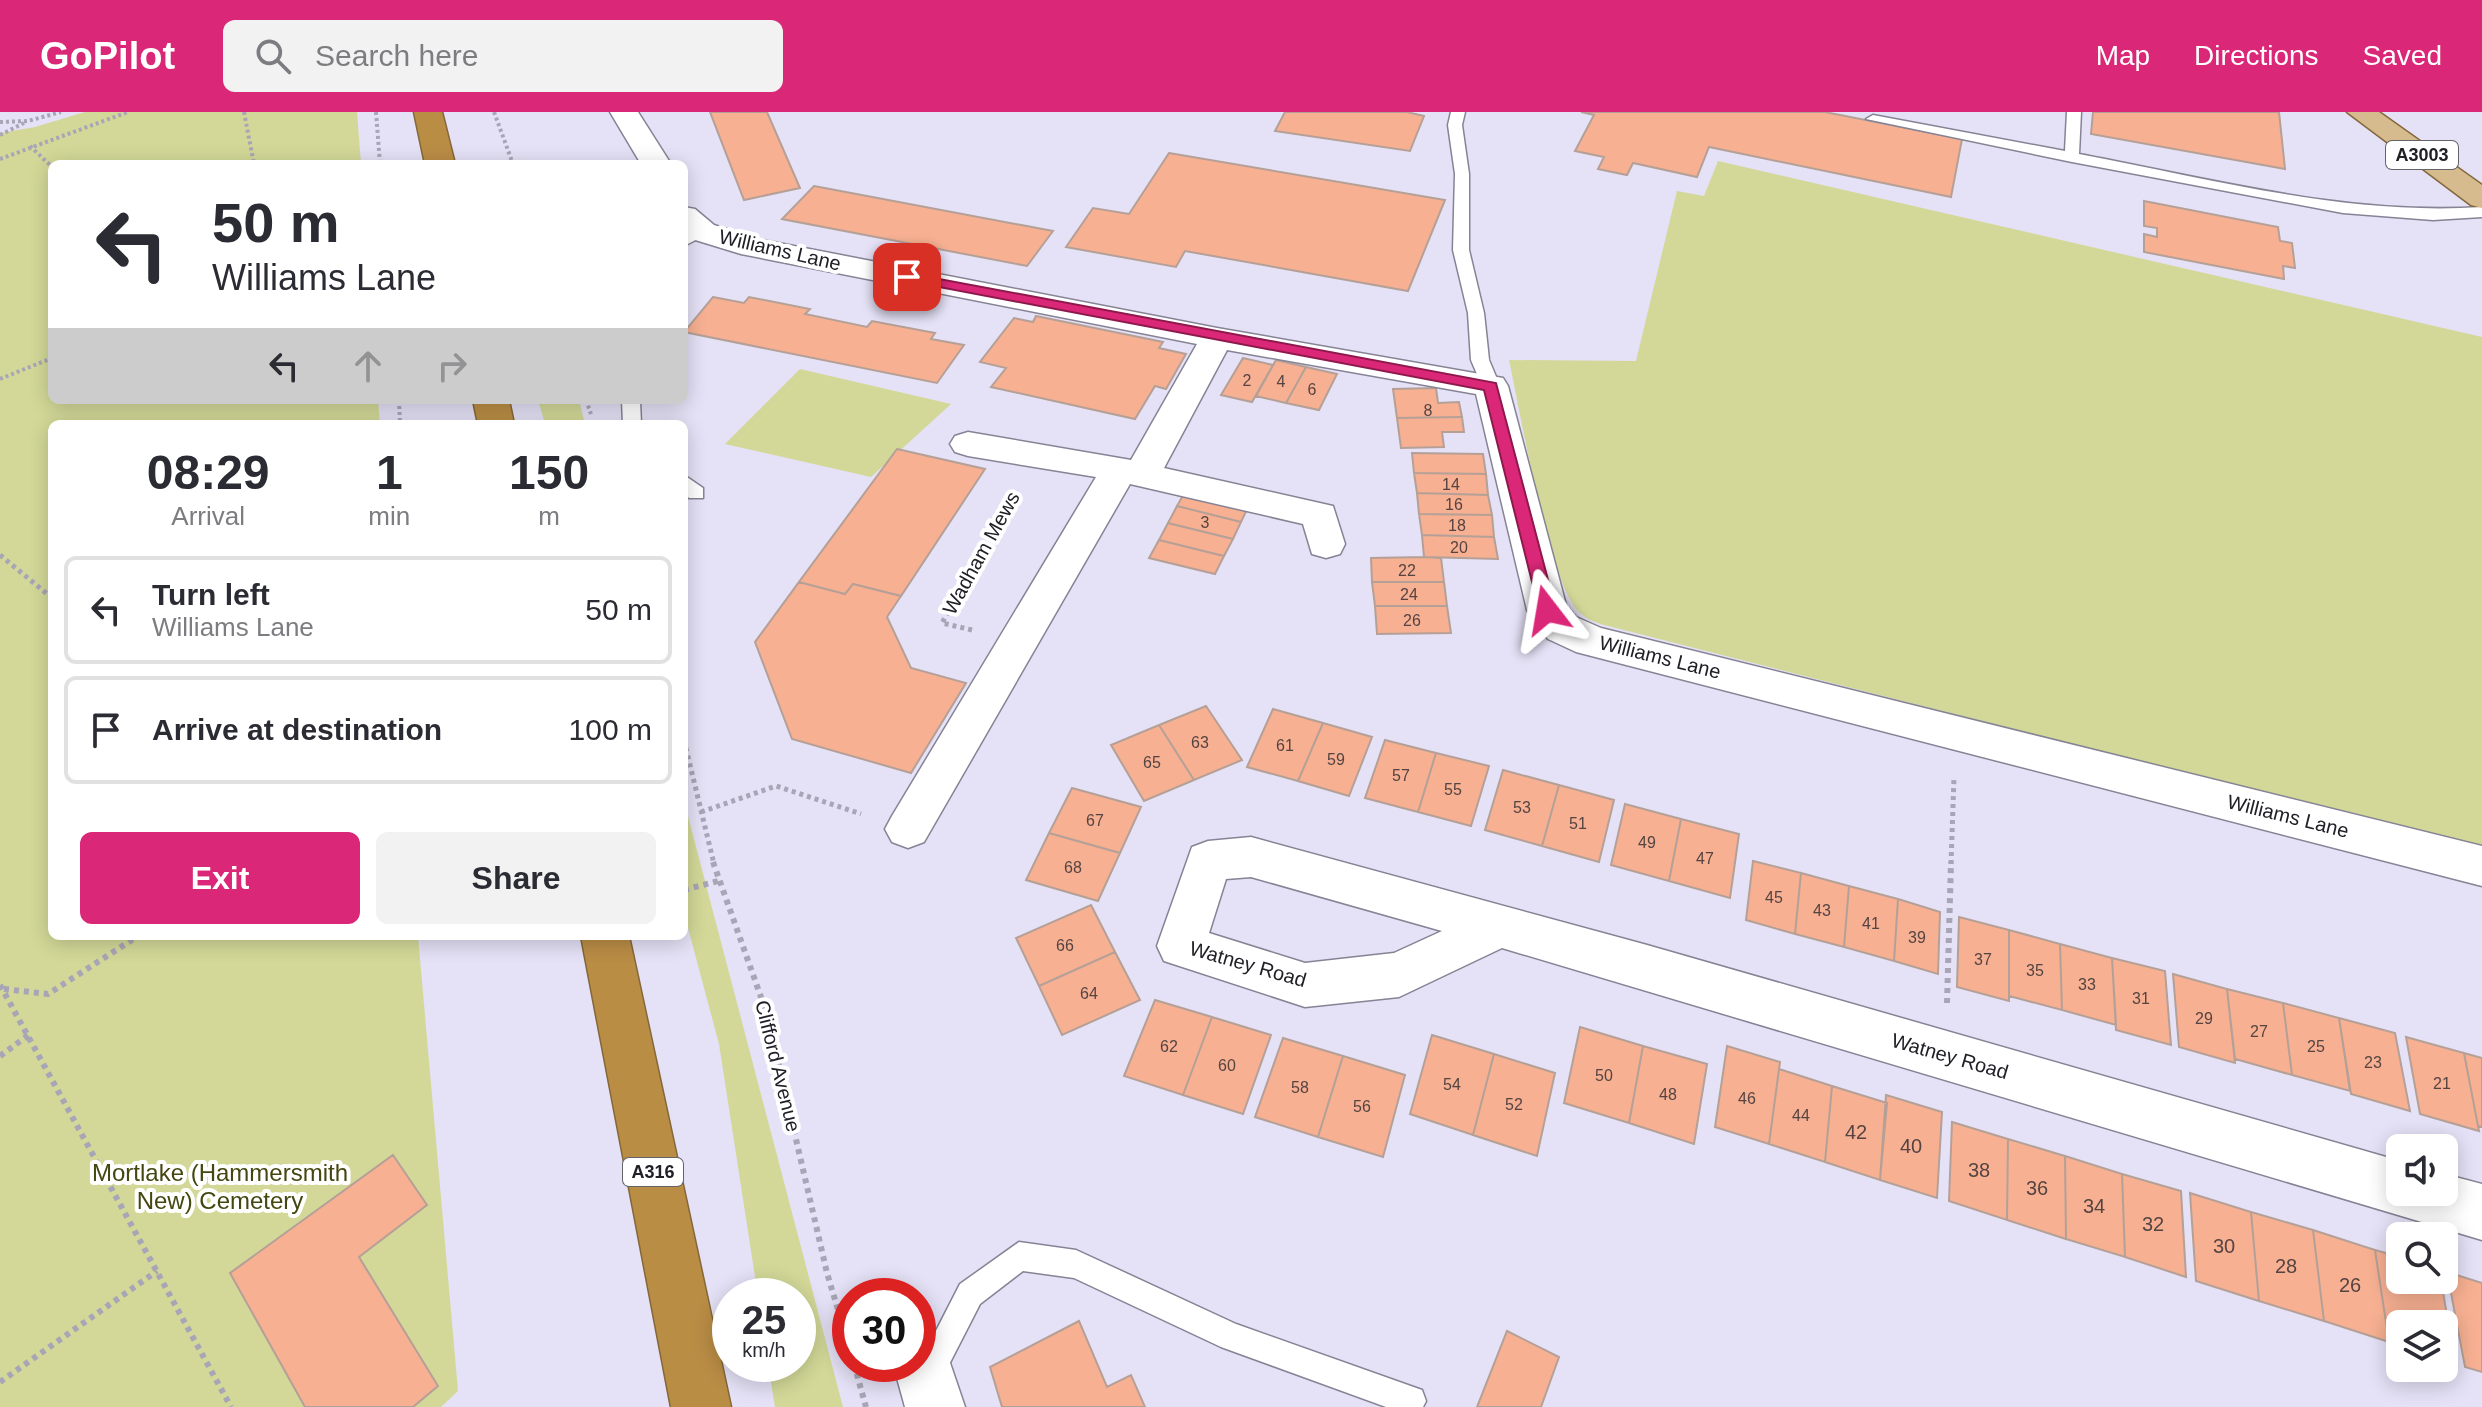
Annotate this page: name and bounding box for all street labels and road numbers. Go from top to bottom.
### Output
road number: A3003 [2386,141,2458,169]
street label: Williams Lane [717,225,843,275]
street label: Wadham Mews [938,488,1024,618]
street label: Williams Lane [1597,631,1723,683]
street label: Williams Lane [2225,790,2351,842]
street label: Watney Road [1187,937,1309,991]
street label: Clifford Avenue [751,998,805,1134]
street label: Watney Road [1889,1029,2011,1083]
road number: A316 [623,1158,683,1186]

